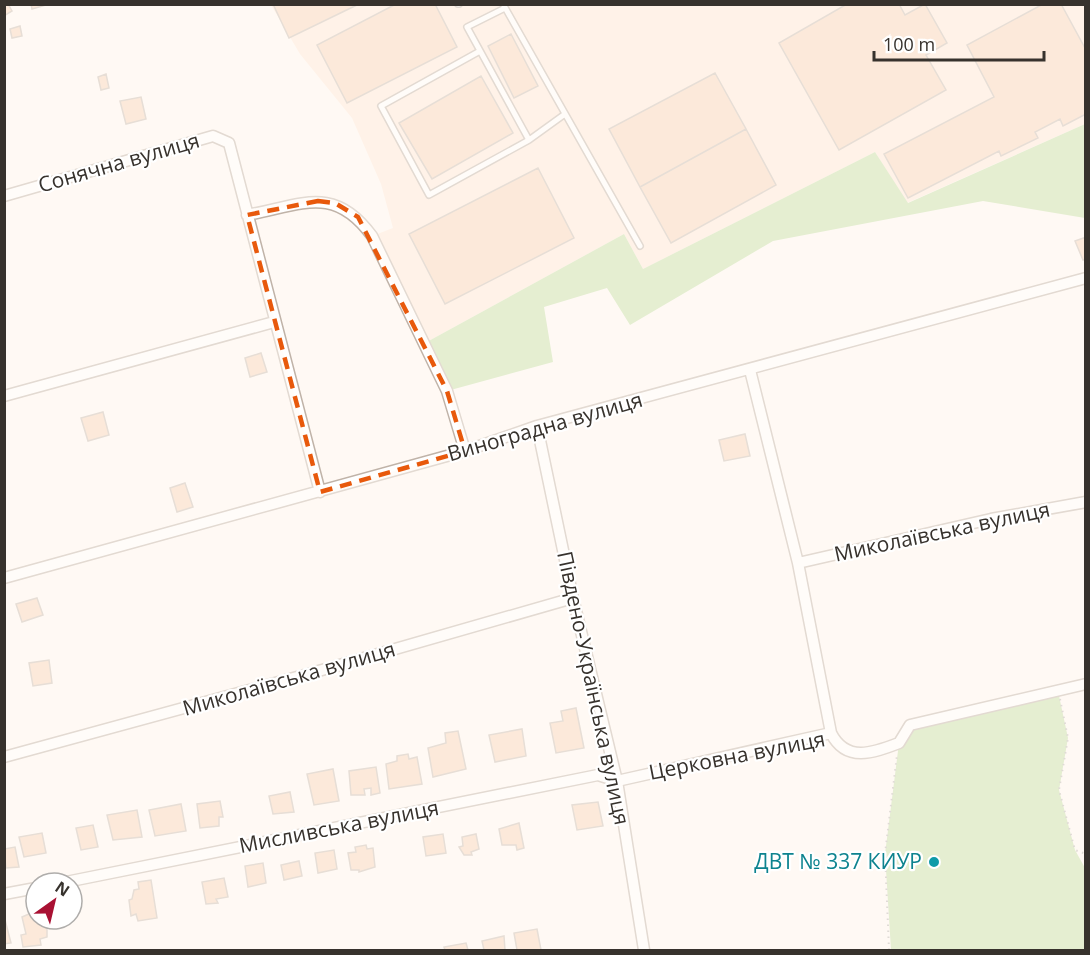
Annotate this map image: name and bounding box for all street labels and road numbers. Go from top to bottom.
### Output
street label: Сонячна вулиця [35,126,203,198]
street label: Виноградна вулиця [444,385,645,467]
street label: Миколаївська вулиця [831,494,1052,568]
street label: Південо-Українська вулиця [551,548,637,827]
street label: Миколаївська вулиця [179,634,398,722]
street label: Церковна вулиця [646,724,827,786]
street label: Мисливська вулиця [237,793,441,859]

